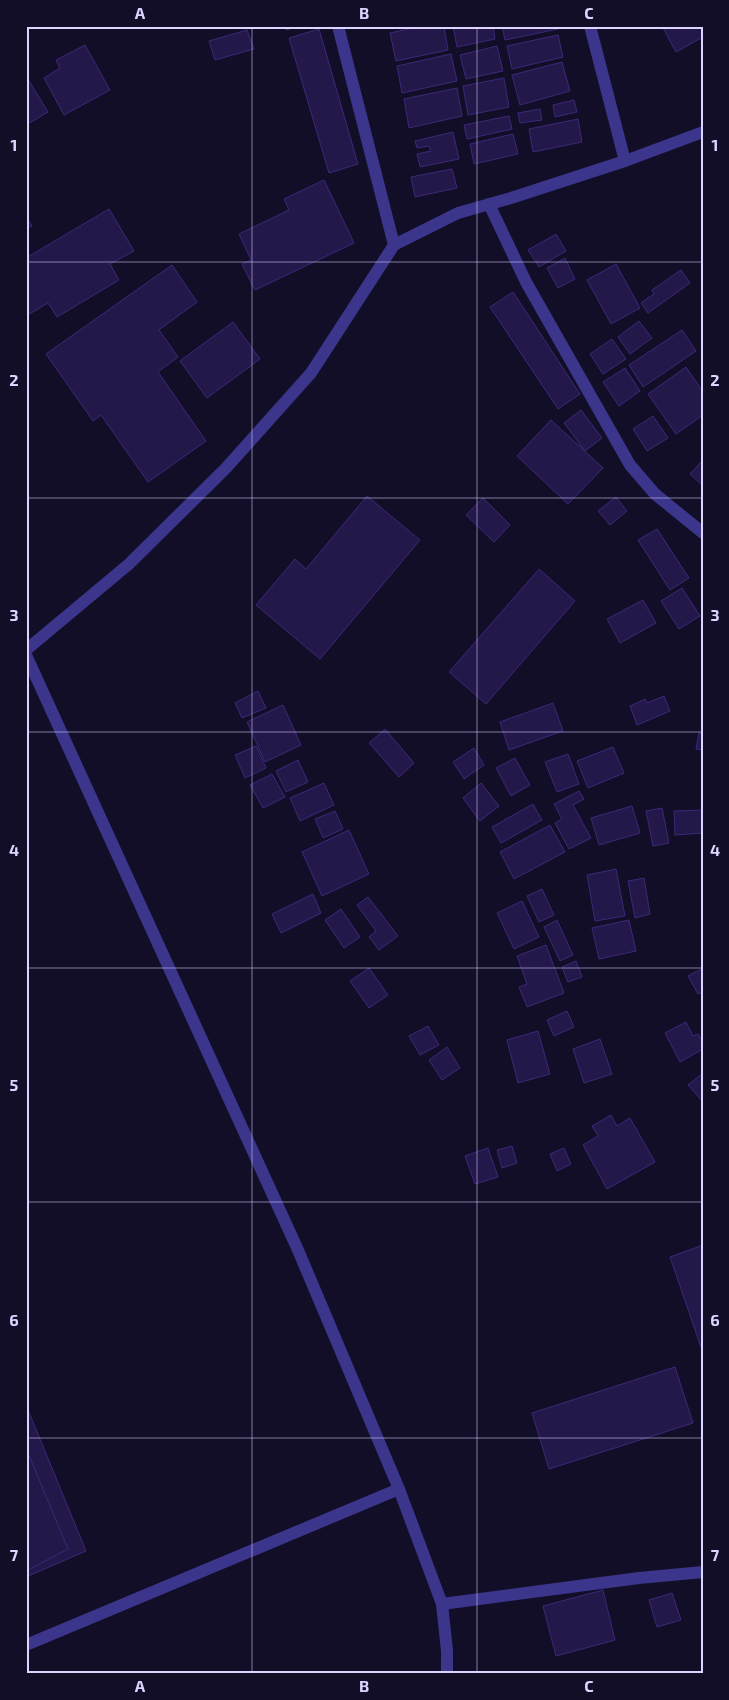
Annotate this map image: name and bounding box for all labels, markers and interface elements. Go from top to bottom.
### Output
text: A [135,3,146,22]
text: B [359,3,369,22]
text: C [584,3,594,22]
text: 1 [11,135,17,154]
text: 1 [712,135,718,154]
text: 2 [9,370,19,389]
text: 2 [710,370,720,389]
text: 3 [9,605,19,624]
text: 3 [710,605,720,624]
text: 4 [9,840,19,859]
text: 4 [710,840,720,859]
text: 5 [10,1075,19,1094]
text: 5 [711,1075,720,1094]
text: 6 [9,1310,19,1329]
text: 6 [710,1310,720,1329]
text: 7 [10,1545,19,1564]
text: 7 [711,1545,720,1564]
text: A [135,1676,146,1695]
text: B [359,1676,369,1695]
text: C [584,1676,594,1695]

